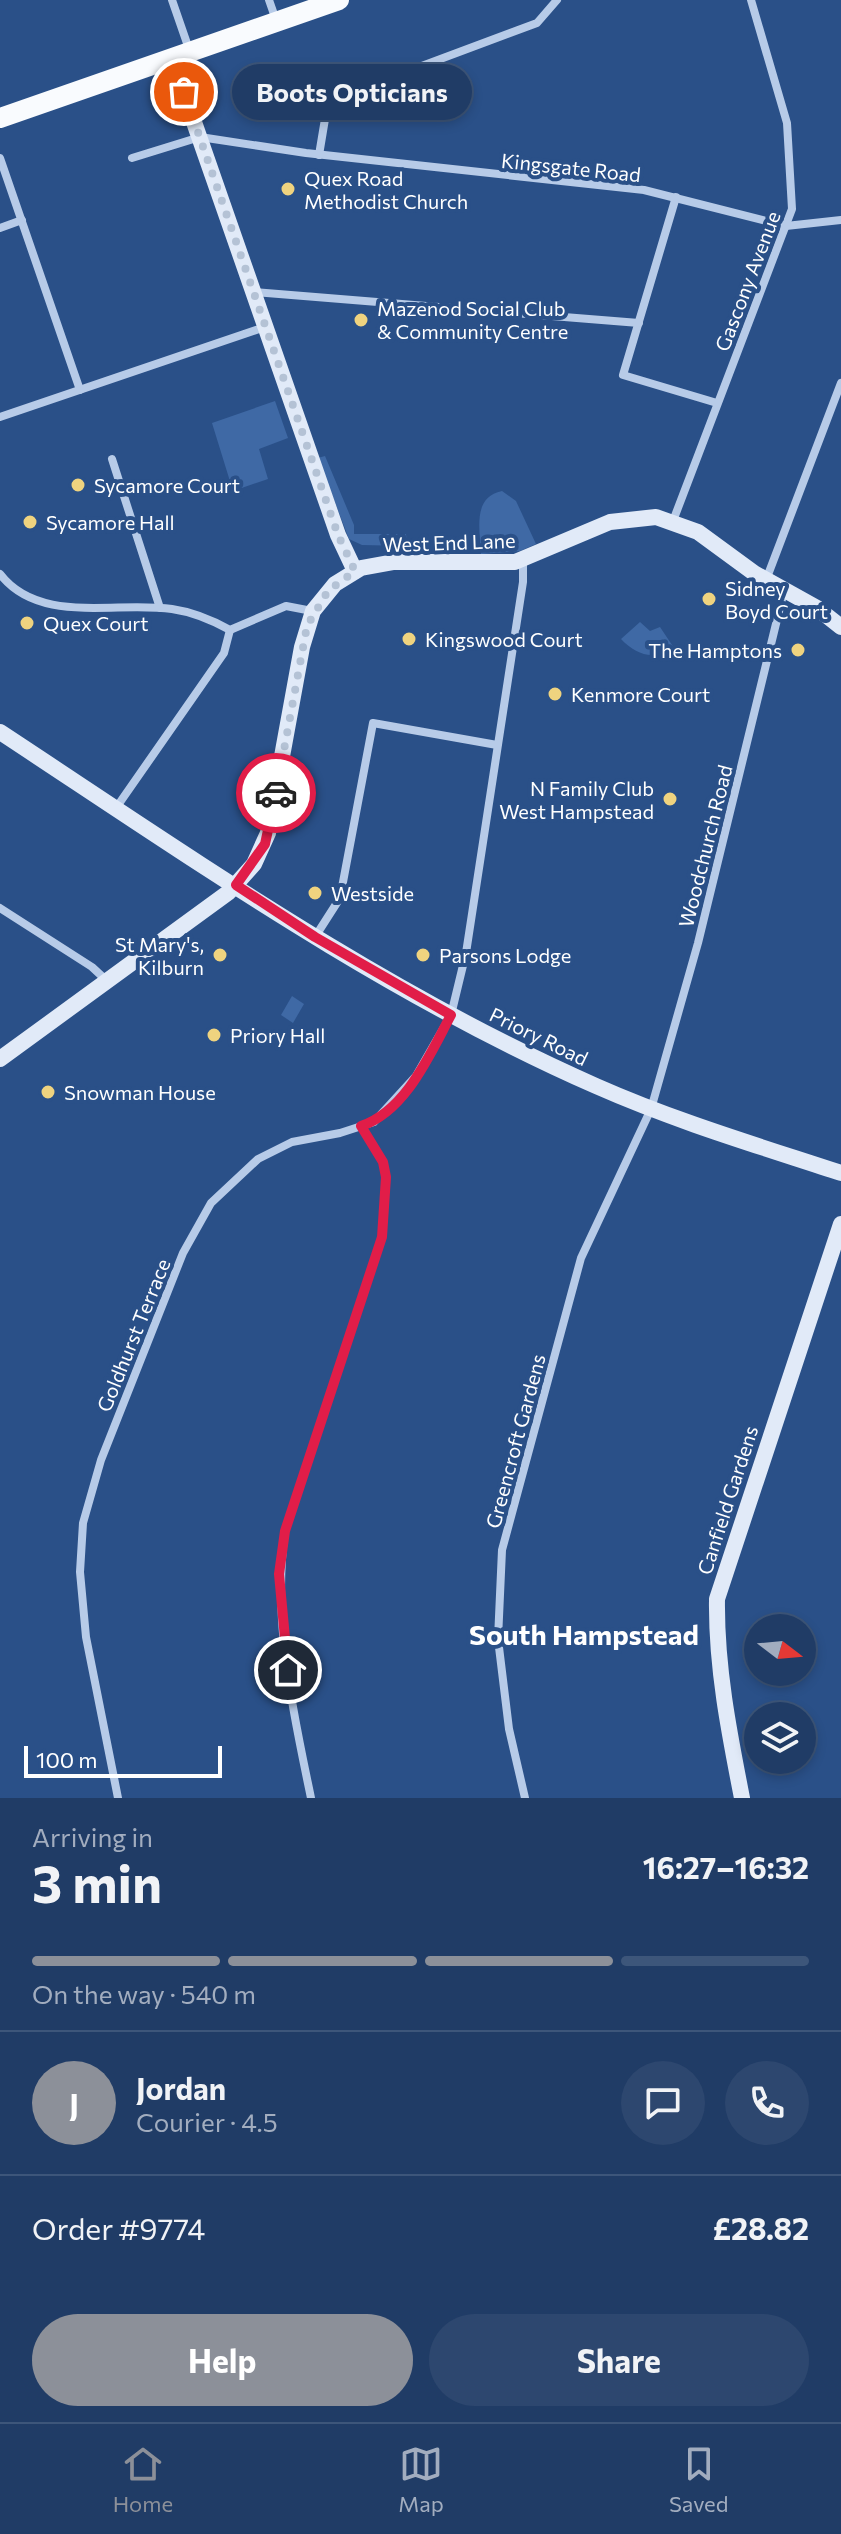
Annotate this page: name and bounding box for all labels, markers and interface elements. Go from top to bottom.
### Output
pin [150,58,218,126]
callout: Boots Opticians [232,64,472,120]
icon: bag [162,70,206,114]
text: Boots Opticians [256,76,448,107]
street label: Kingsgate Road [500,148,642,186]
place label: Quex Road Methodist Church [304,166,468,213]
marker: Quex Road Methodist Church [279,180,297,198]
street label: Gascony Avenue [709,208,785,354]
place label: Mazenod Social Club & Community Centre [377,296,568,343]
marker: Mazenod Social Club & Community Centre [352,311,370,329]
place label: Sycamore Court [94,473,240,497]
marker: Sycamore Court [69,476,87,494]
place label: Sycamore Hall [46,510,175,534]
marker: Sycamore Hall [21,513,39,531]
street label: West End Lane [382,528,516,556]
place label: Sidney Boyd Court [725,576,828,623]
marker: Sidney Boyd Court [700,590,718,608]
place label: Quex Court [43,611,149,635]
marker: Quex Court [18,614,36,632]
place label: Kingswood Court [425,627,583,651]
marker: Kingswood Court [400,630,418,648]
place label: The Hamptons [648,638,782,662]
marker: The Hamptons [789,641,807,659]
place label: Kenmore Court [571,682,710,706]
marker: Kenmore Court [546,685,564,703]
courier [236,753,316,833]
street label: Woodchurch Road [673,762,737,930]
icon: car [254,771,298,815]
place label: N Family Club West Hampstead [499,776,654,823]
marker: N Family Club West Hampstead [661,790,679,808]
place label: Westside [331,881,414,905]
marker: Westside [306,884,324,902]
place label: St Mary's, Kilburn [115,932,204,979]
place label: Parsons Lodge [439,943,571,967]
marker: St Mary's, Kilburn [211,946,229,964]
marker: Parsons Lodge [414,946,432,964]
street label: Priory Road [486,1002,592,1070]
place label: Priory Hall [230,1023,325,1047]
marker: Priory Hall [205,1026,223,1044]
place label: Snowman House [64,1080,216,1104]
marker: Snowman House [39,1083,57,1101]
street label: Goldhurst Terrace [91,1255,175,1415]
street label: Greencroft Gardens [480,1351,550,1531]
street label: Canfield Gardens [692,1423,762,1577]
north arrow [744,1614,816,1686]
map controls [744,1614,816,1774]
district label: South Hampstead [469,1617,699,1651]
pin [254,1636,322,1704]
icon: home [266,1648,310,1692]
button: layers [744,1702,816,1774]
scale bar [24,1742,222,1778]
text: 100 m [36,1746,98,1773]
text: Arriving in [32,1821,153,1852]
text: 16:27–16:32 [643,1848,809,1885]
text: 3 min [32,1850,162,1914]
text: On the way · 540 m [32,1978,256,2009]
button: chat [621,2061,705,2145]
button: phone [725,2061,809,2145]
text: Jordan [136,2069,226,2106]
text: J [69,2085,79,2122]
text: Courier · 4.5 [136,2106,278,2137]
text: Order #9774 [32,2209,205,2246]
text: £28.82 [713,2209,809,2246]
button: Help [32,2314,413,2406]
button: Share [429,2314,809,2406]
tab: Home [113,2442,173,2517]
tab: Map [398,2442,444,2517]
tab: Saved [669,2442,728,2517]

